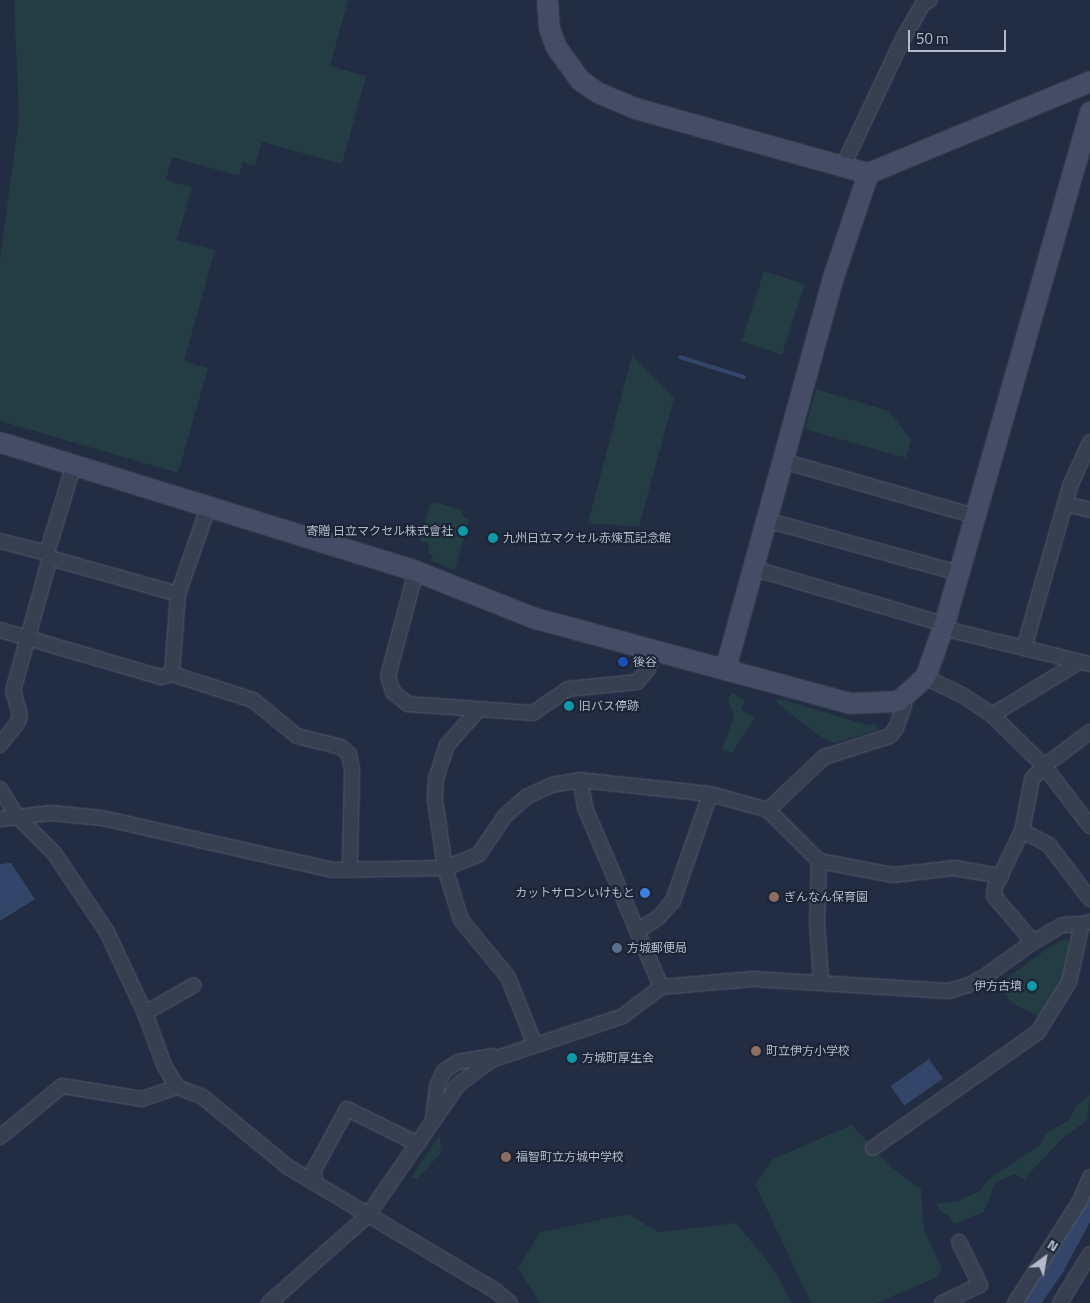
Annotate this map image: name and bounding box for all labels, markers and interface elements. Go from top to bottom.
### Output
scale bar [910,20,1008,52]
text: 50 m [916,27,949,50]
place label: 寄贈 日立マクセル株式會社 [306,524,453,538]
marker: 寄贈 日立マクセル株式會社 [457,525,469,537]
place label: 九州日立マクセル赤煉瓦記念館 [503,531,671,545]
marker: 九州日立マクセル赤煉瓦記念館 [487,532,499,544]
place label: 後谷 [633,655,657,669]
marker: 後谷 [617,656,629,668]
place label: 旧バス停跡 [579,699,639,713]
marker: 旧バス停跡 [563,700,575,712]
place label: カットサロンいけもと [515,886,635,900]
marker: カットサロンいけもと [639,887,651,899]
place label: ぎんなん保育園 [784,890,868,904]
marker: ぎんなん保育園 [768,891,780,903]
place label: 方城郵便局 [627,941,687,955]
marker: 方城郵便局 [611,942,623,954]
place label: 伊方古墳 [974,979,1022,993]
marker: 伊方古墳 [1026,980,1038,992]
place label: 町立伊方小学校 [766,1044,850,1058]
marker: 町立伊方小学校 [750,1045,762,1057]
place label: 方城町厚生会 [582,1051,654,1065]
marker: 方城町厚生会 [566,1052,578,1064]
place label: 福智町立方城中学校 [516,1150,624,1164]
marker: 福智町立方城中学校 [500,1151,512,1163]
north arrow [1020,1233,1070,1283]
text: N [1044,1233,1063,1256]

